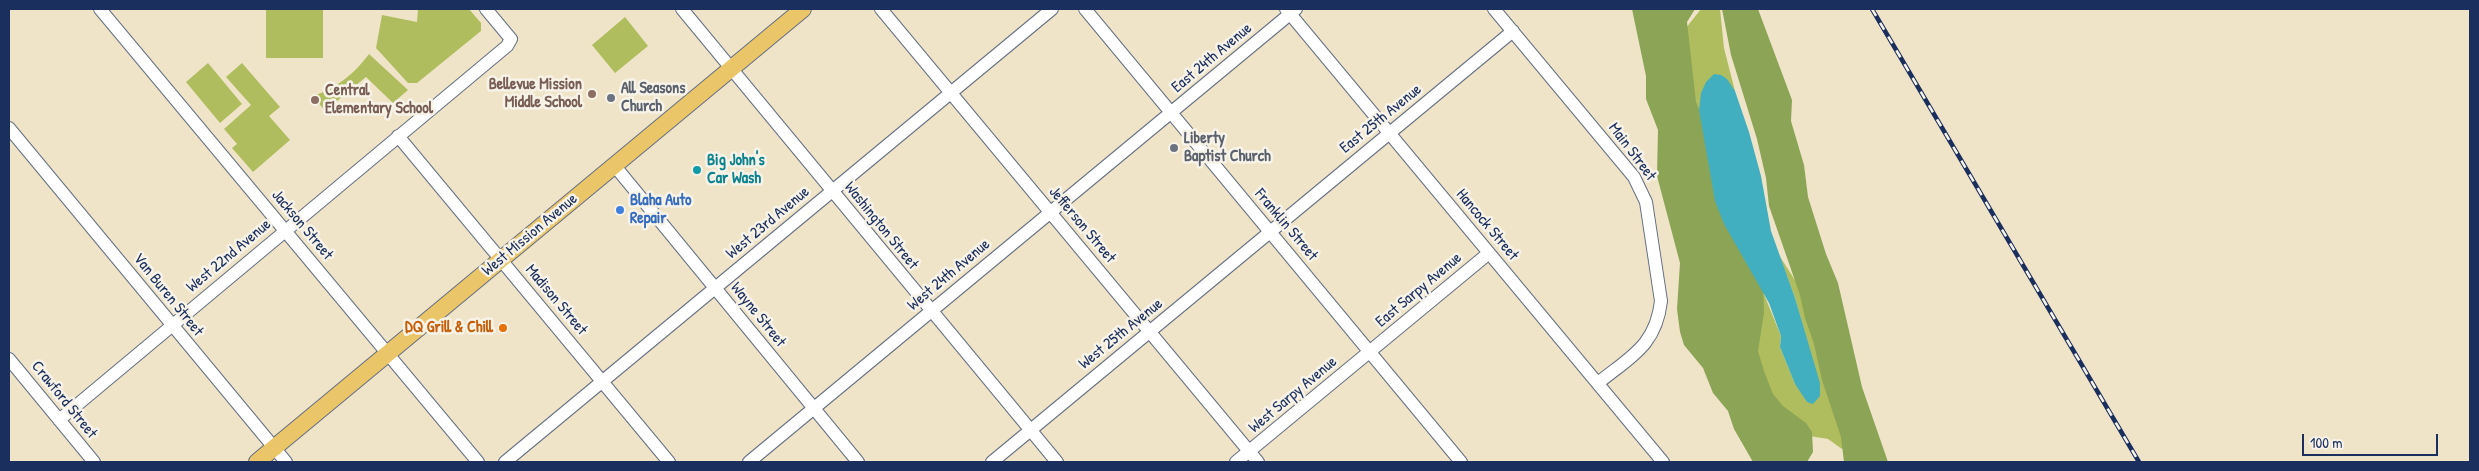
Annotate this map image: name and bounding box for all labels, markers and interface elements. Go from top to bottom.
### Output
street label: East 24th Avenue [1168,19,1256,97]
place label: Bellevue Mission Middle School [489,75,582,113]
place label: All Seasons Church [621,79,685,117]
street label: East 25th Avenue [1336,80,1426,158]
place label: Central Elementary School [325,81,433,119]
marker: Bellevue Mission Middle School [586,88,598,100]
marker: All Seasons Church [605,92,617,104]
marker: Central Elementary School [309,94,321,106]
street label: Main Street [1604,119,1660,185]
place label: Liberty Baptist Church [1184,129,1271,167]
marker: Liberty Baptist Church [1168,142,1180,154]
place label: Big John's Car Wash [707,151,765,189]
marker: Big John's Car Wash [691,164,703,176]
street label: Washington Street [840,178,922,274]
street label: West 23rd Avenue [722,183,814,263]
street label: Jefferson Street [1044,183,1120,267]
street label: Franklin Street [1250,185,1322,265]
street label: Hancock Street [1452,185,1522,265]
street label: Jackson Street [267,186,337,264]
street label: West Mission Avenue [478,190,582,280]
place label: Blaha Auto Repair [630,191,691,229]
marker: Blaha Auto Repair [614,204,626,216]
street label: West 22nd Avenue [183,215,275,297]
street label: West 24th Avenue [904,235,994,315]
street label: East Sarpy Avenue [1372,248,1466,332]
street label: Van Buren Street [129,250,207,340]
street label: Madison Street [521,261,591,339]
street label: Wayne Street [726,279,790,351]
street label: West 25th Avenue [1075,294,1167,374]
place label: DQ Grill & Chill [405,318,493,338]
marker: DQ Grill & Chill [497,322,509,334]
street label: West Sarpy Avenue [1245,353,1341,437]
street label: Crawford Street [27,357,101,443]
scale bar [2304,424,2440,456]
text: 100 m [2310,432,2343,453]

